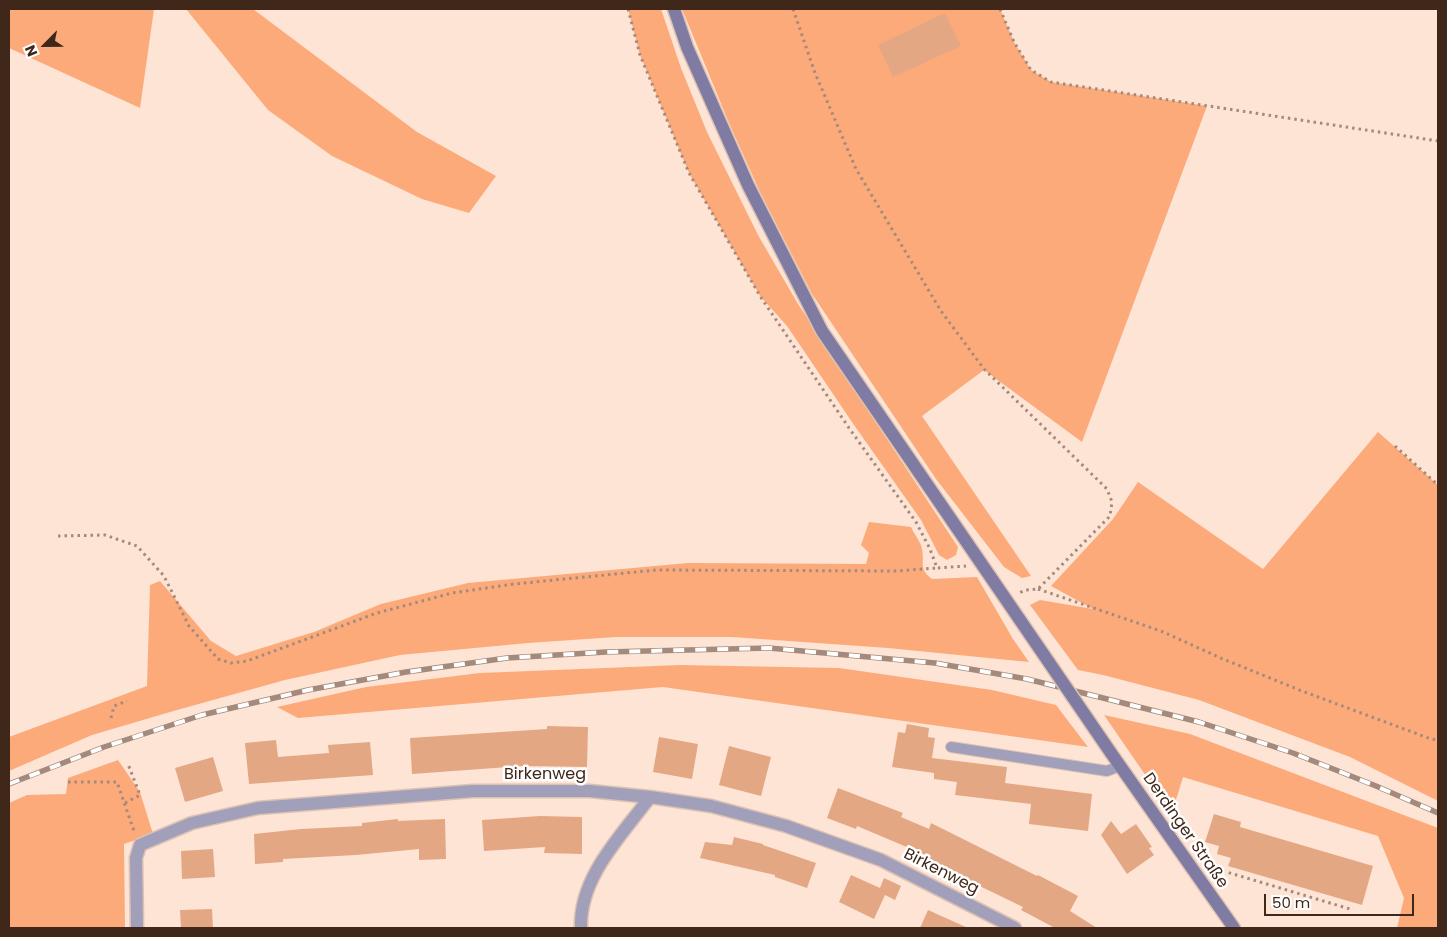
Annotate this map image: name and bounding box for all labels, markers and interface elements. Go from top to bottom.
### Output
north arrow [20,20,70,70]
text: N [20,42,42,60]
street label: Birkenweg [504,765,586,785]
street label: Derdinger Straße [1138,770,1232,892]
street label: Birkenweg [900,845,982,899]
scale bar [1267,884,1417,916]
text: 50 m [1272,892,1310,913]

